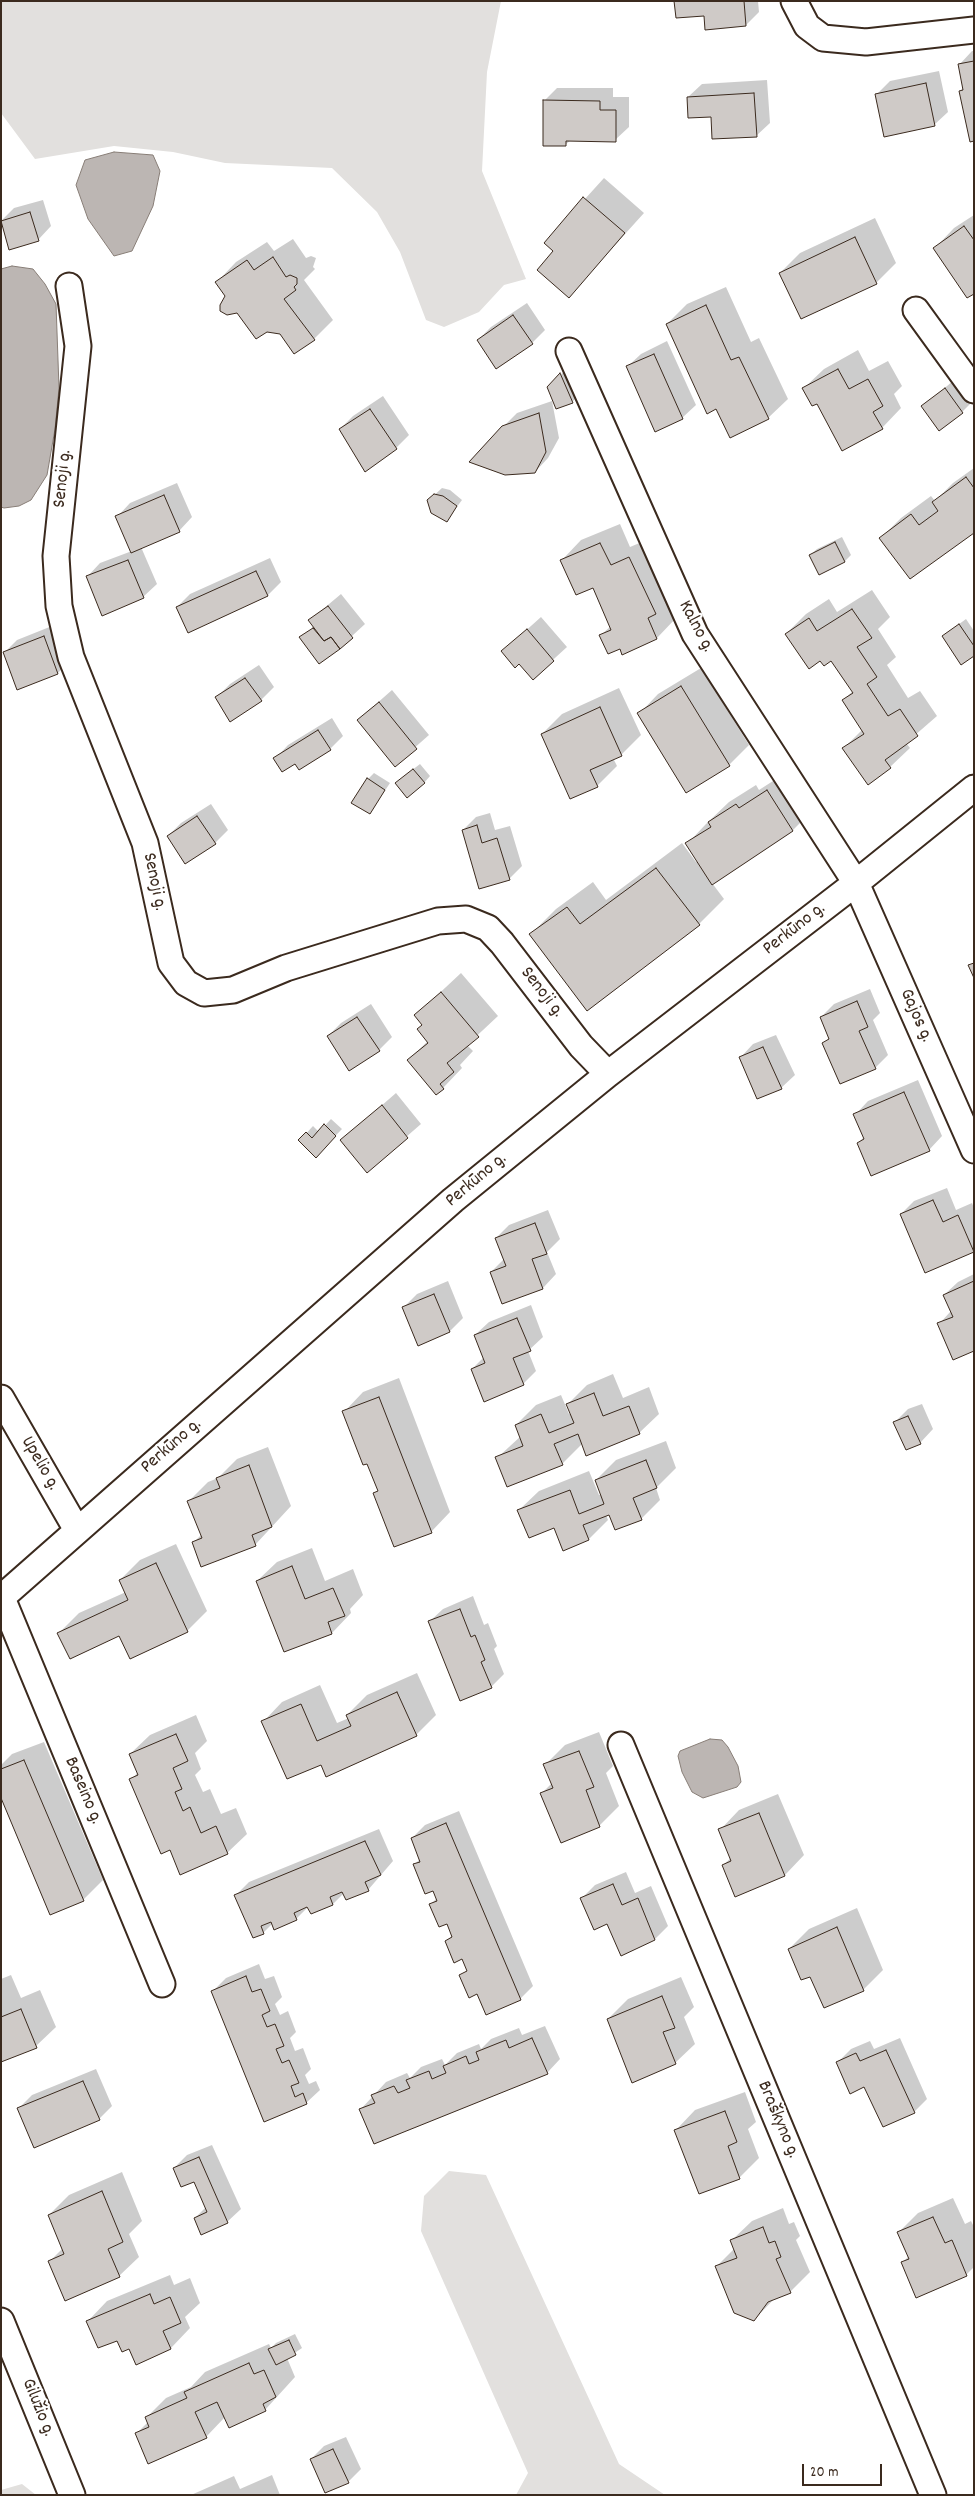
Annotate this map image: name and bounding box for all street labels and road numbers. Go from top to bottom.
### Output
street label: Senoji g. [50,449,78,509]
street label: Kalno g. [672,597,718,657]
street label: Senoji g. [136,851,170,913]
street label: Perkūno g. [759,899,831,961]
street label: Senoji g. [514,963,568,1023]
street label: Gajos g. [893,986,937,1046]
street label: Perkūno g. [442,1149,512,1213]
street label: Perkūno g. [137,1414,207,1480]
street label: Upelio g. [14,1433,64,1495]
street label: Baseino g. [58,1754,106,1828]
street label: Braškyno g. [751,2078,803,2162]
street label: Gilužio g. [15,2376,59,2440]

